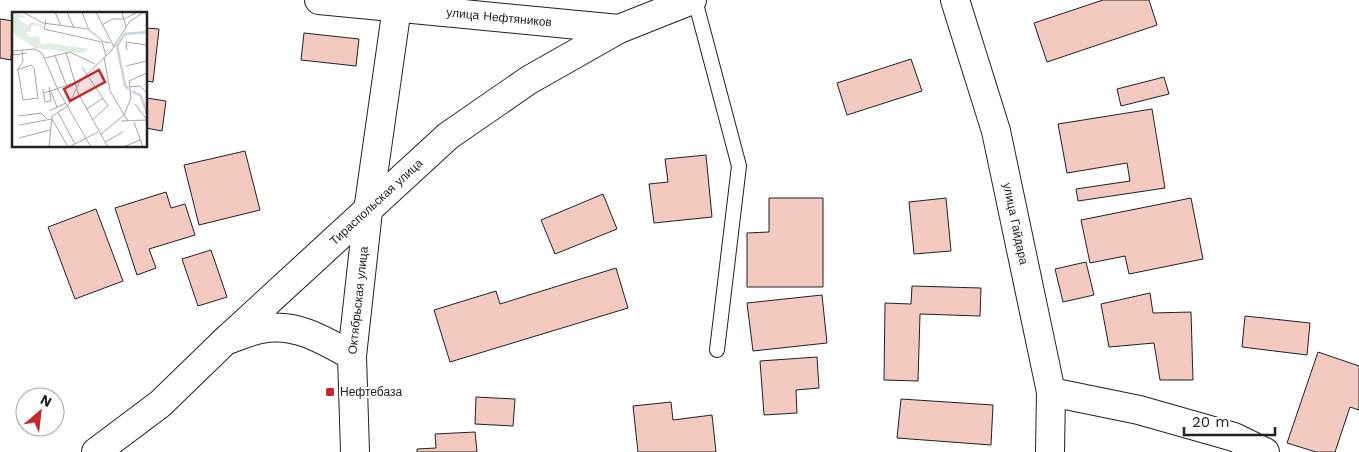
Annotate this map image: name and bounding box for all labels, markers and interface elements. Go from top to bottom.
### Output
street label: улица Нефтяников [446,5,553,29]
inset map [12,12,148,148]
street label: Тираспольская улица [327,156,426,248]
street label: улица Гайдара [1000,181,1031,266]
street label: Октябрьская улица [345,245,371,355]
place label: Нефтебаза [340,385,402,399]
marker: Нефтебаза [324,386,336,398]
north arrow [15,387,65,437]
text: N [38,391,54,410]
scale bar [1184,404,1275,436]
text: 20 m [1192,413,1230,431]

